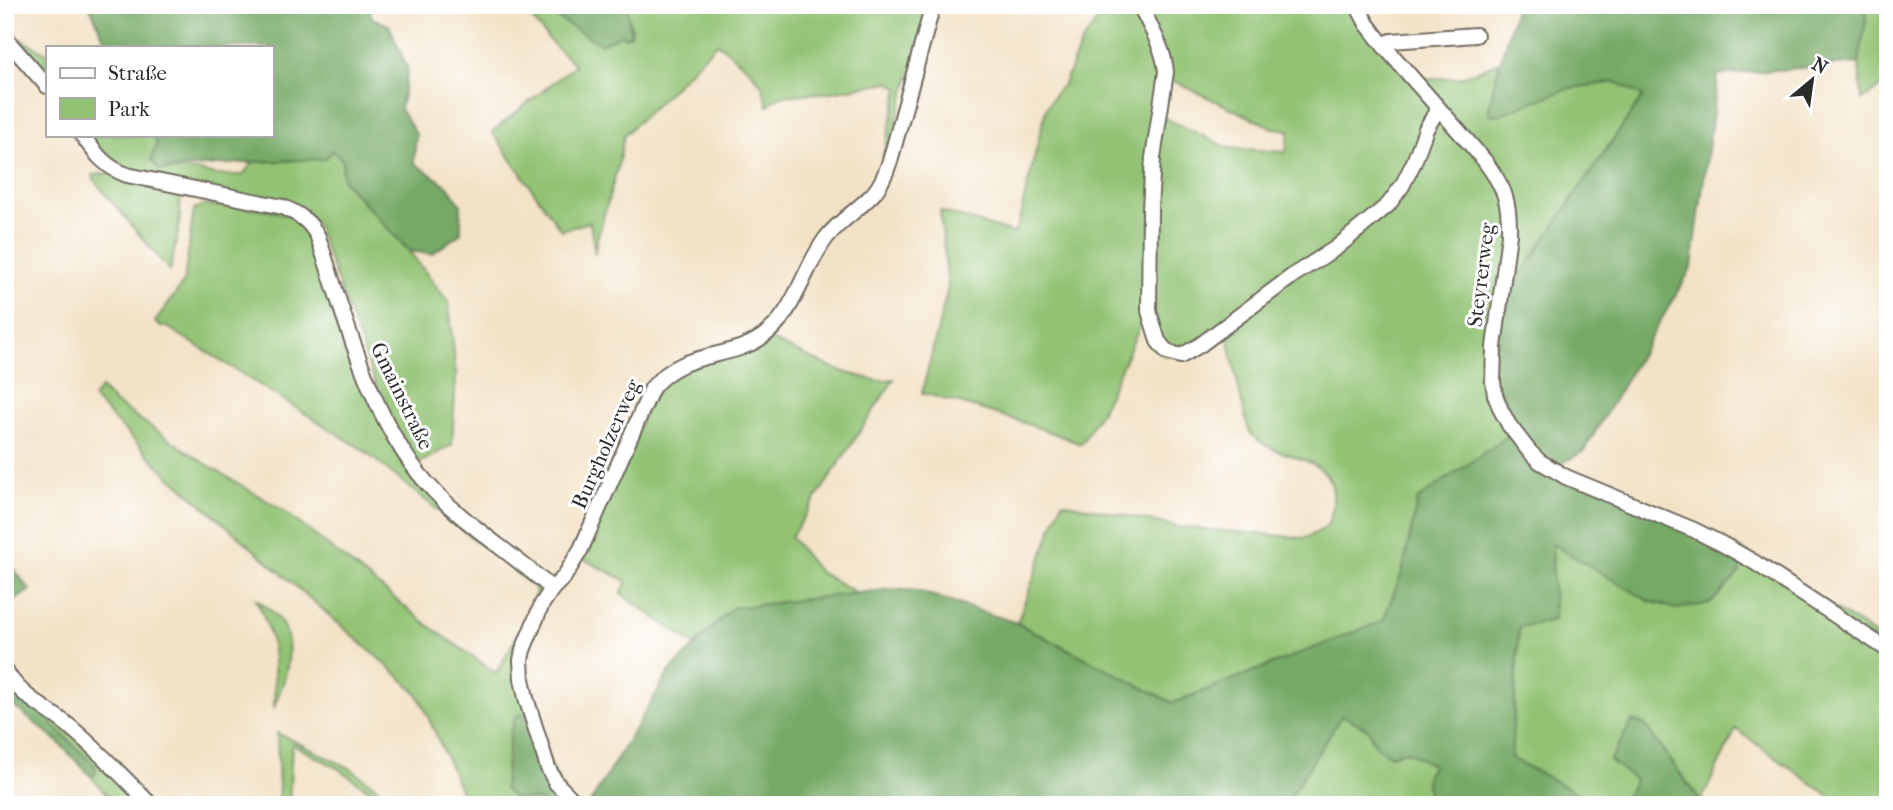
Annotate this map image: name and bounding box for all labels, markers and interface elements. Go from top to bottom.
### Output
legend [46,46,273,136]
north arrow [1778,46,1848,116]
text: N [1808,53,1832,79]
text: Straße [108,61,167,85]
text: Park [108,97,150,121]
street label: Steyrerweg [1463,221,1499,328]
street label: Gmainstraße [366,339,438,453]
street label: Burgholzerweg [567,375,646,512]

